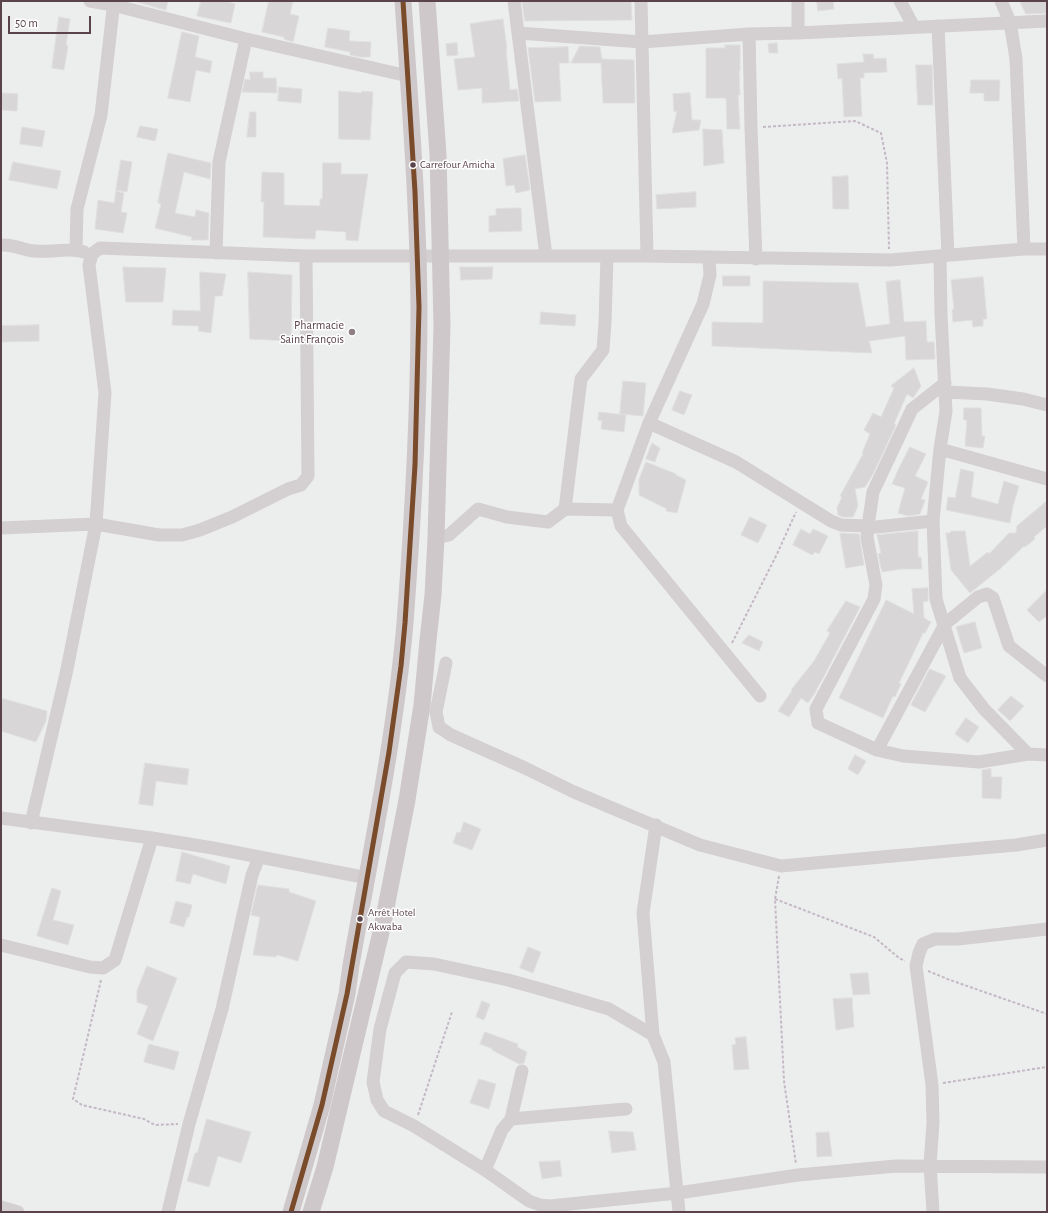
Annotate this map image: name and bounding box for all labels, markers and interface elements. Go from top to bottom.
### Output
scale bar [10,8,93,34]
text: 50 m [15,17,38,29]
place label: Carrefour Amicha [420,158,495,172]
marker: Carrefour Amicha [408,160,418,170]
place label: Pharmacie Saint François [280,318,344,346]
marker: Pharmacie Saint François [347,327,357,337]
place label: Arrêt Hotel Akwaba [368,906,416,932]
marker: Arrêt Hotel Akwaba [355,914,365,924]

